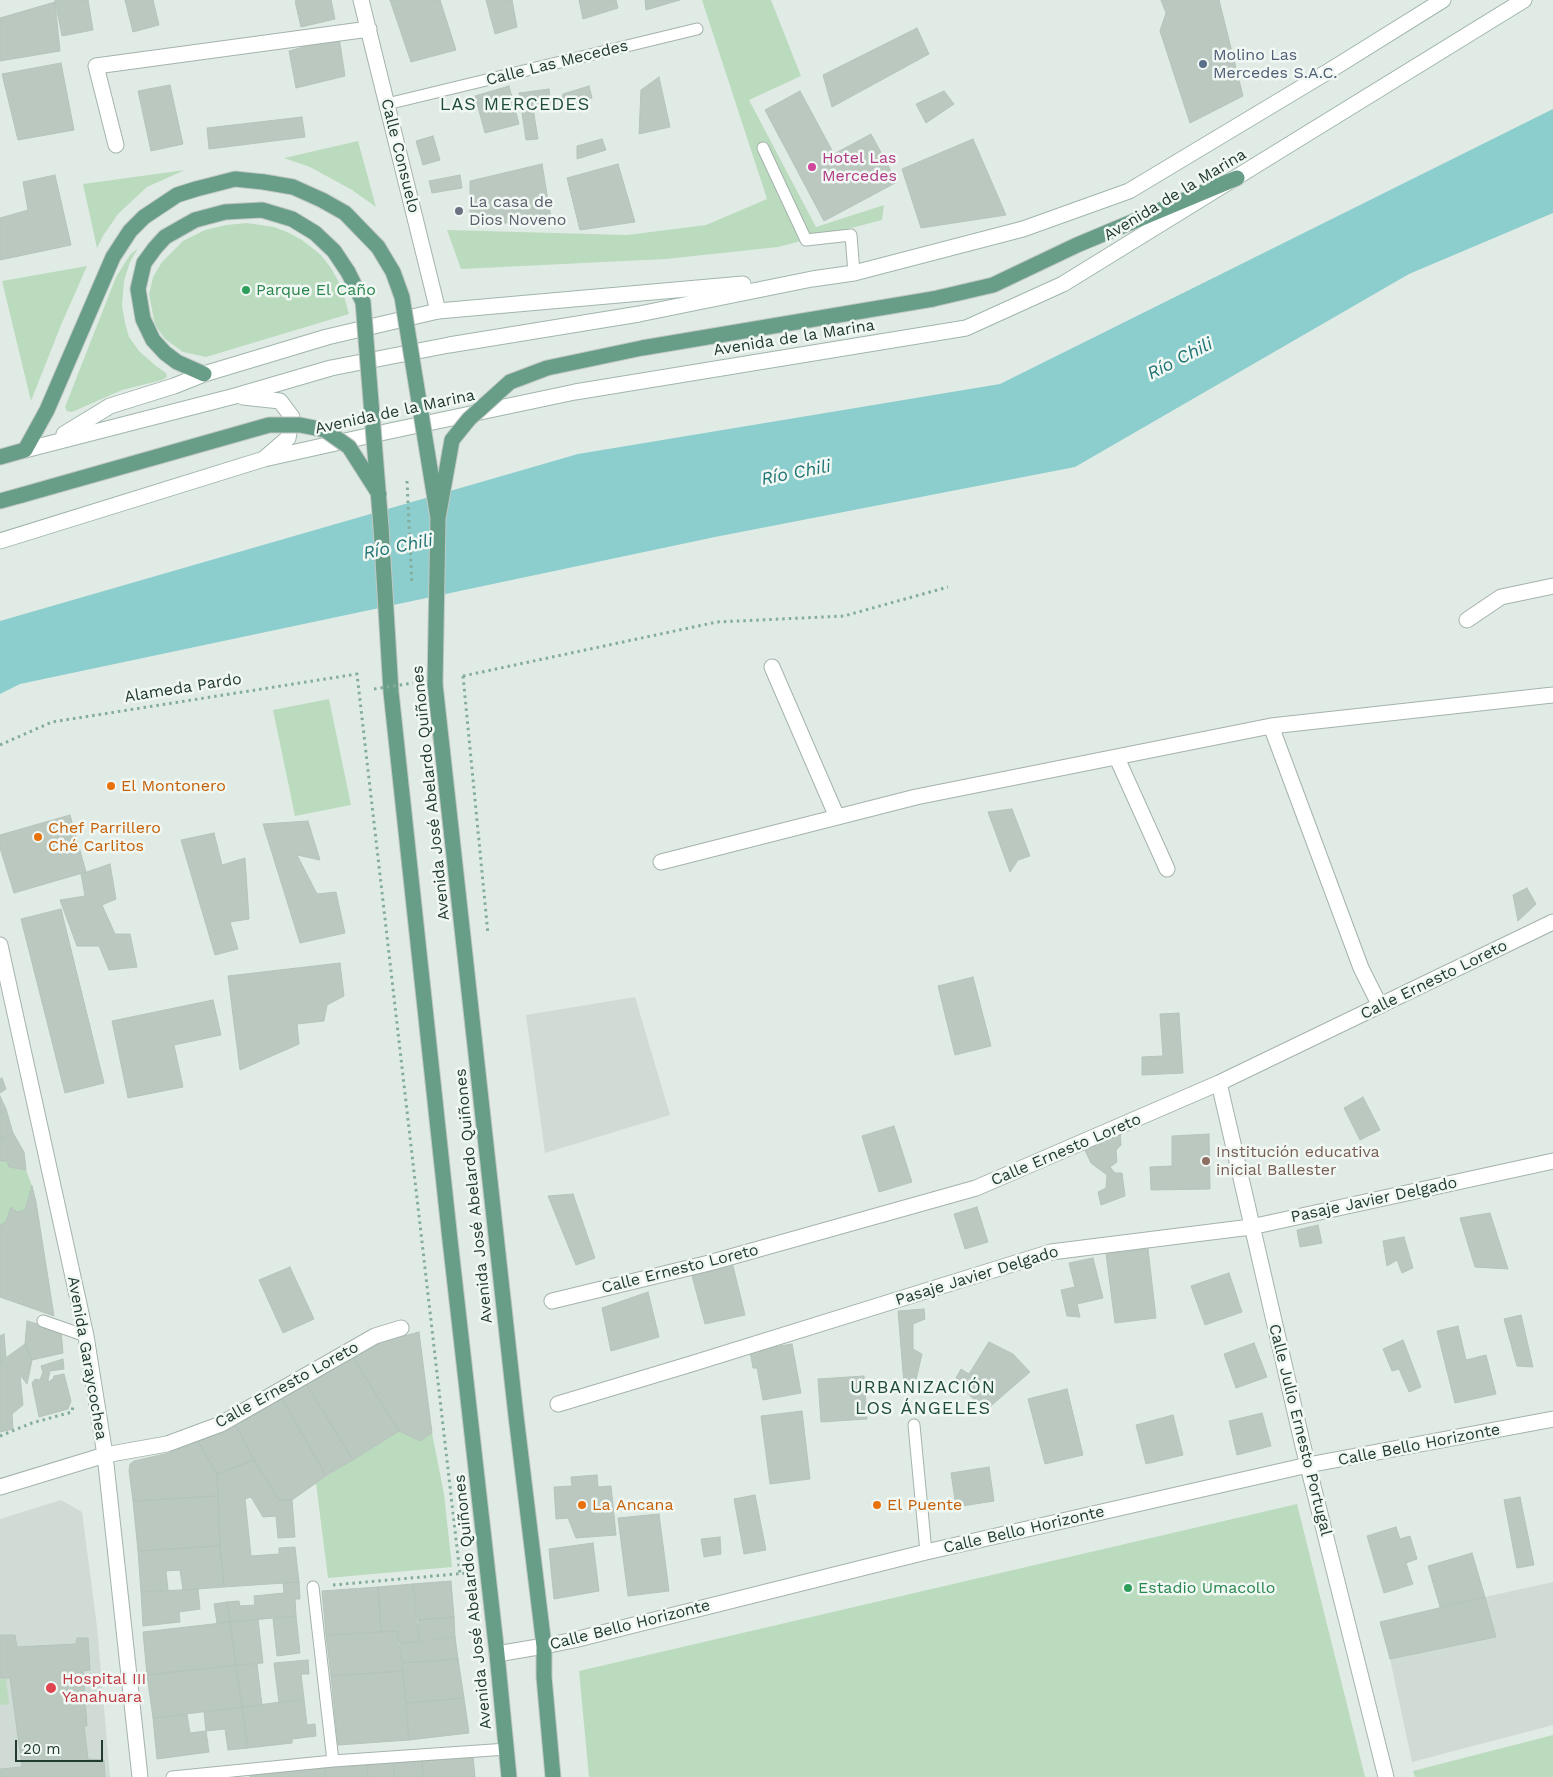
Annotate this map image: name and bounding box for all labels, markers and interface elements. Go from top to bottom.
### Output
street label: Calle Las Mecedes [484,36,630,90]
place label: Molino Las Mercedes S.A.C. [1213,45,1338,83]
marker: Molino Las Mercedes S.A.C. [1197,58,1209,70]
district label: LAS MERCEDES [438,94,592,116]
street label: Calle Consuelo [377,97,423,215]
street label: Avenida de la Marina [1100,145,1250,245]
place label: Hotel Las Mercedes [822,148,897,186]
marker: Hotel Las Mercedes [806,161,818,173]
place label: La casa de Dios Noveno [469,192,566,230]
marker: La casa de Dios Noveno [453,205,465,217]
place label: Parque El Caño [256,280,376,300]
marker: Parque El Caño [240,284,252,296]
street label: Avenida de la Marina [712,316,876,360]
water label: Río Chili [1144,333,1216,385]
street label: Avenida de la Marina [313,386,477,438]
water label: Río Chili [759,456,833,490]
water label: Río Chili [361,530,435,564]
street label: Avenida José Abelardo Quiñones [408,665,454,921]
street label: Alameda Pardo [123,669,243,707]
place label: El Montonero [121,776,226,796]
marker: El Montonero [105,780,117,792]
place label: Chef Parrillero Ché Carlitos [48,818,161,856]
marker: Chef Parrillero Ché Carlitos [32,831,44,843]
street label: Calle Ernesto Loreto [1357,936,1511,1024]
street label: Avenida José Abelardo Quiñones [451,1068,497,1324]
street label: Calle Ernesto Loreto [988,1110,1144,1190]
place label: Institución educativa inicial Ballester [1216,1142,1380,1180]
marker: Institución educativa inicial Ballester [1200,1155,1212,1167]
street label: Pasaje Javier Delgado [1289,1173,1459,1227]
street label: Calle Ernesto Loreto [600,1240,760,1298]
street label: Pasaje Javier Delgado [893,1242,1061,1310]
street label: Avenida Garaycochea [63,1275,111,1441]
street label: Calle Julio Ernesto Portugal [1264,1322,1336,1538]
street label: Calle Ernesto Loreto [212,1338,362,1432]
district label: URBANIZACIÓN LOS ÁNGELES [849,1377,997,1420]
street label: Calle Bello Horizonte [1336,1420,1502,1470]
street label: Avenida José Abelardo Quiñones [450,1474,496,1730]
place label: La Ancana [592,1495,674,1515]
place label: El Puente [887,1495,962,1515]
marker: La Ancana [576,1499,588,1511]
marker: El Puente [871,1499,883,1511]
street label: Calle Bello Horizonte [942,1502,1106,1558]
place label: Estadio Umacollo [1138,1578,1275,1598]
marker: Estadio Umacollo [1122,1582,1134,1594]
street label: Calle Bello Horizonte [548,1596,712,1654]
place label: Hospital III Yanahuara [62,1669,146,1707]
marker: Hospital III Yanahuara [44,1681,58,1695]
scale bar [18,1730,105,1762]
text: 20 m [23,1740,61,1758]

